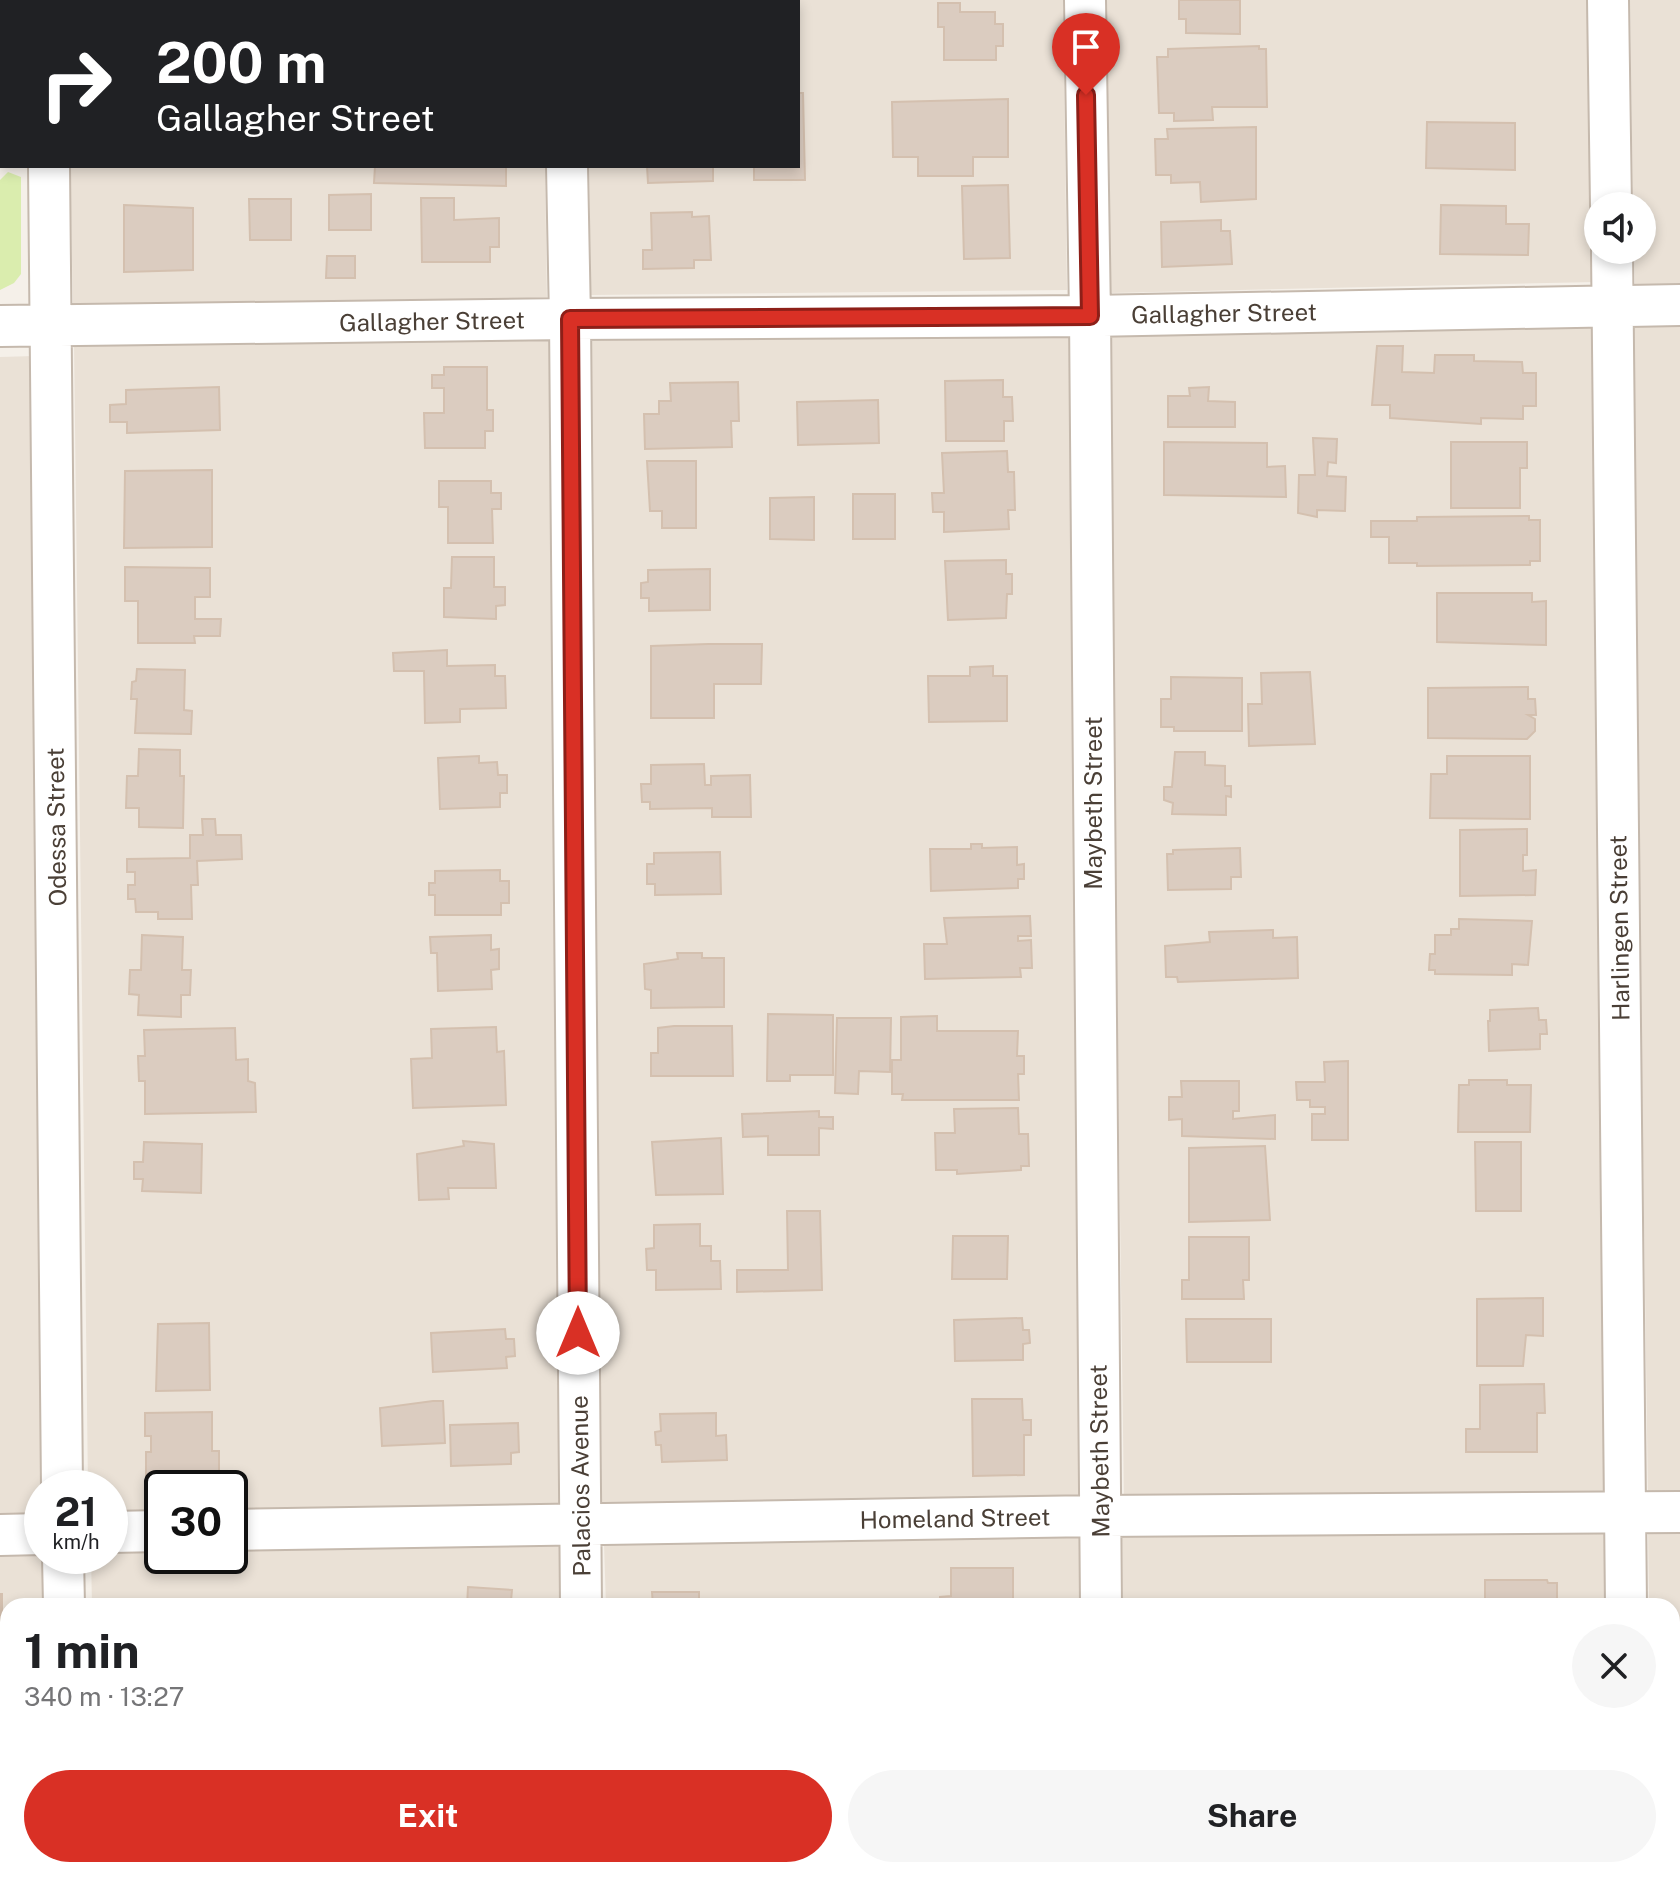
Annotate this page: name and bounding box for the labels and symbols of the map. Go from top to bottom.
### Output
pin [1052,13,1120,95]
street label: Gallagher Street [1131,297,1317,329]
street label: Gallagher Street [339,305,525,337]
street label: Maybeth Street [1079,716,1107,890]
street label: Odessa Street [41,747,71,907]
street label: Harlingen Street [1603,835,1635,1021]
position arrow [536,1291,620,1375]
street label: Maybeth Street [1083,1364,1115,1538]
street label: Palacios Avenue [564,1395,596,1577]
speed limit sign: 30 [144,1470,248,1574]
street label: Homeland Street [859,1502,1051,1534]

